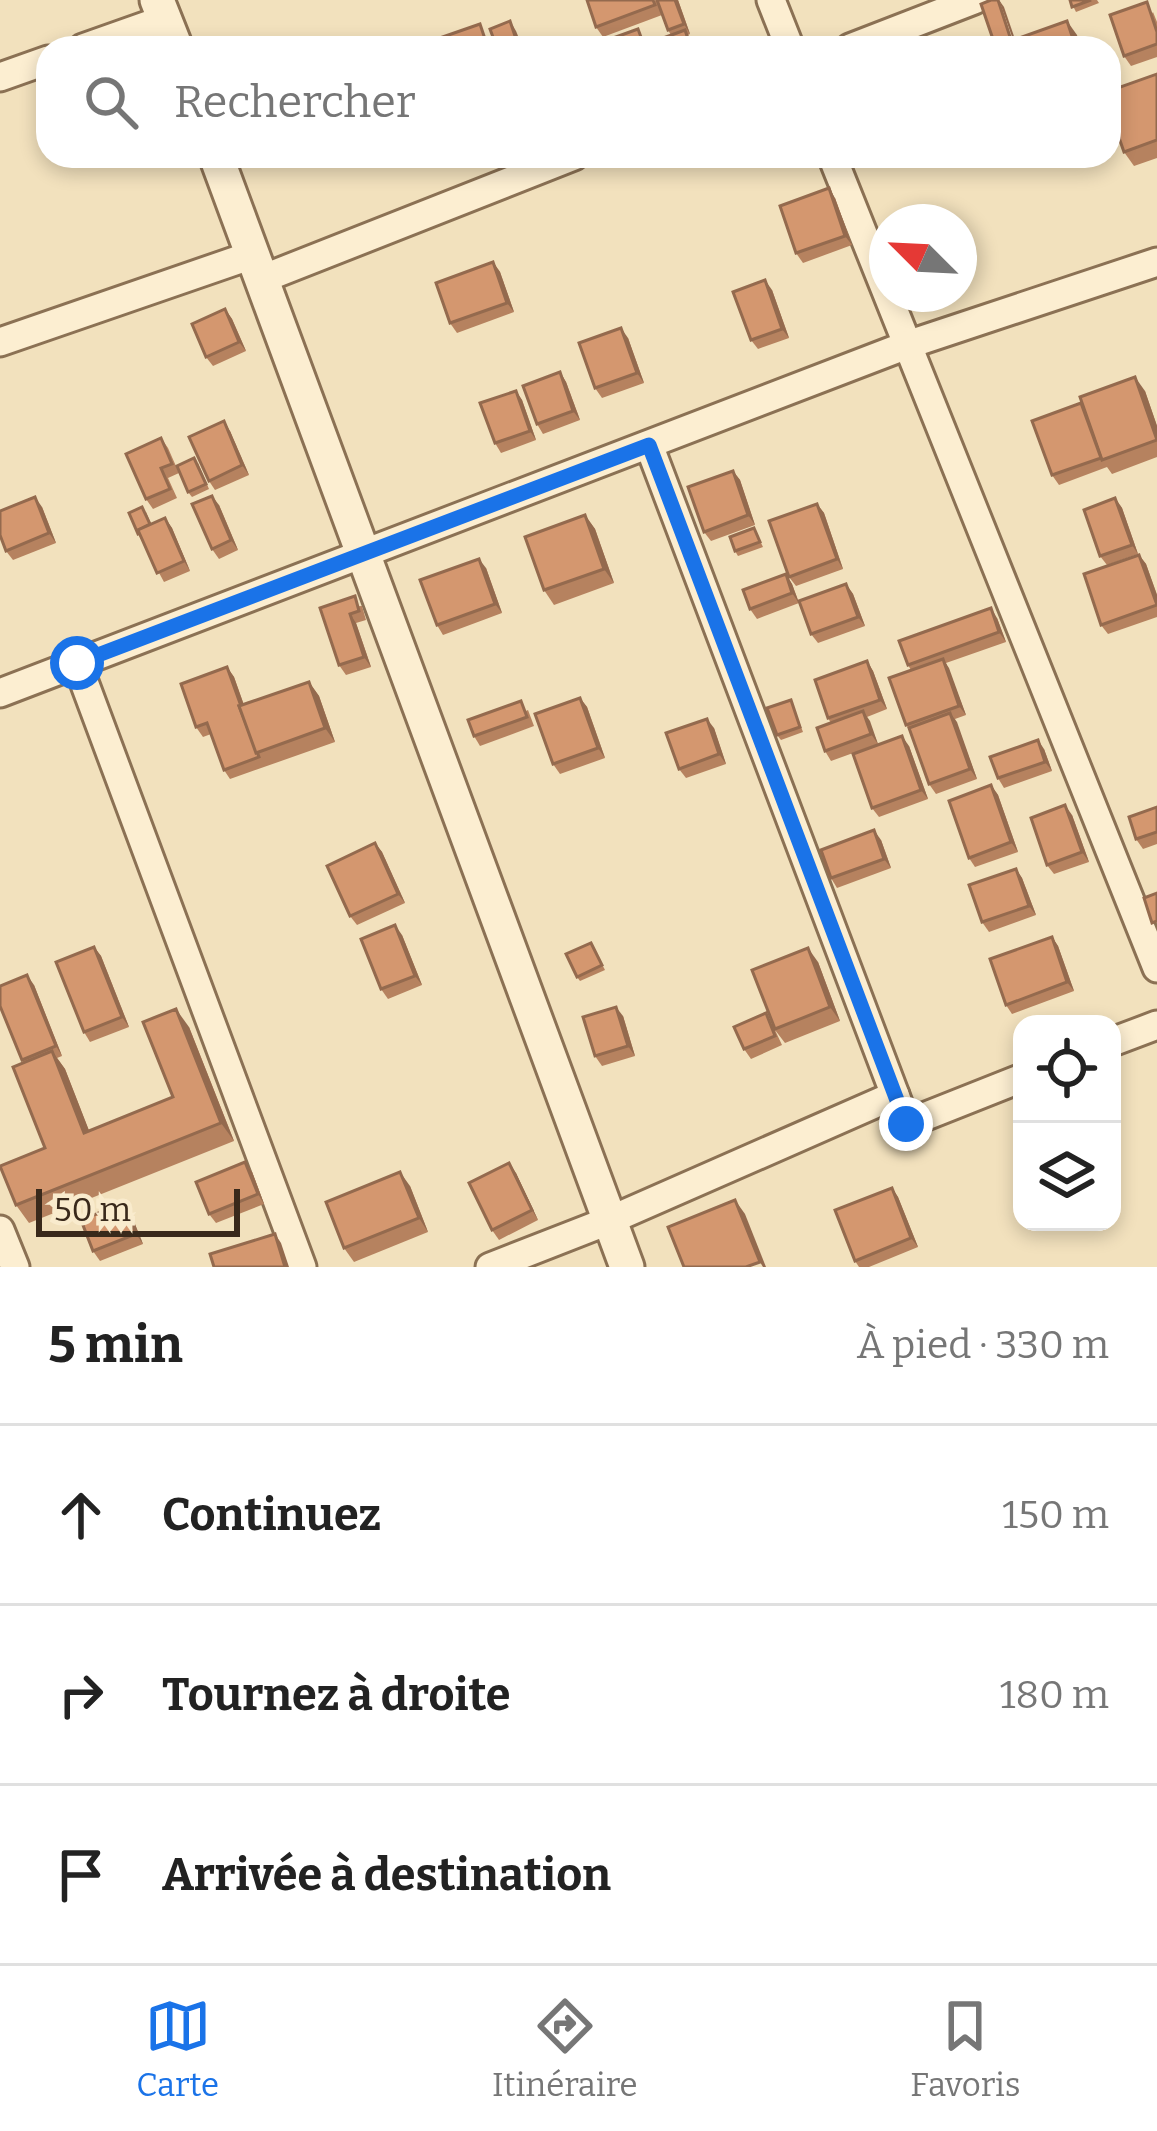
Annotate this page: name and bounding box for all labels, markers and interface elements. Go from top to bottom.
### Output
search box [36,36,1121,168]
icon: search [78,69,144,135]
text: Rechercher [174,75,416,129]
north arrow [869,204,977,312]
route start [50,636,104,690]
map controls [1013,1015,1121,1231]
button: locate [1013,1015,1121,1123]
route end [879,1097,933,1151]
button: layers [1013,1123,1121,1231]
scale bar [36,1183,240,1236]
text: 50 m [54,1190,131,1230]
text: 5 min [48,1314,183,1376]
text: À pied · 330 m [857,1322,1109,1368]
icon: ahead [48,1482,114,1548]
text: Continuez [162,1488,381,1542]
text: 150 m [1002,1492,1109,1538]
icon: right [48,1662,114,1728]
text: Tournez à droite [162,1668,510,1722]
text: 180 m [1000,1672,1109,1718]
icon: arrive [48,1842,114,1908]
text: Arrivée à destination [162,1848,611,1902]
tab: Carte [136,1993,219,2105]
tab: Itinéraire [492,1993,638,2105]
tab: Favoris [910,1993,1021,2105]

